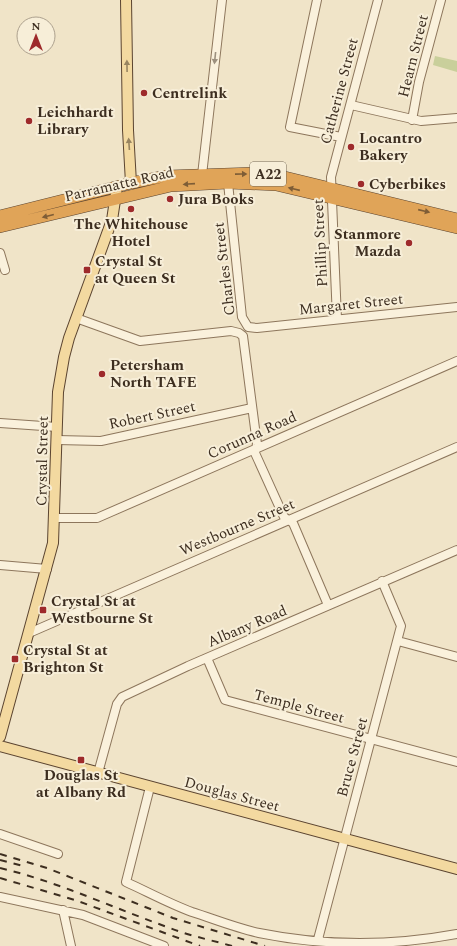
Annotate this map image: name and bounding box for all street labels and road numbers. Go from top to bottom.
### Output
street label: Hearn Street [392,12,435,100]
street label: Catherine Street [314,35,365,147]
street label: Parramatta Road [62,161,176,208]
road number: A22 [250,162,286,186]
street label: Phillip Street [307,198,334,288]
street label: Charles Street [207,221,242,317]
street label: Margaret Street [298,288,404,321]
street label: Robert Street [107,395,198,436]
street label: Corunna Road [204,405,301,465]
street label: Crystal Street [30,416,55,506]
street label: Westbourne Street [176,493,298,562]
street label: Albany Road [204,599,291,654]
street label: Temple Street [251,683,347,730]
street label: Bruce Street [331,715,374,800]
street label: Douglas Street [182,771,282,818]

